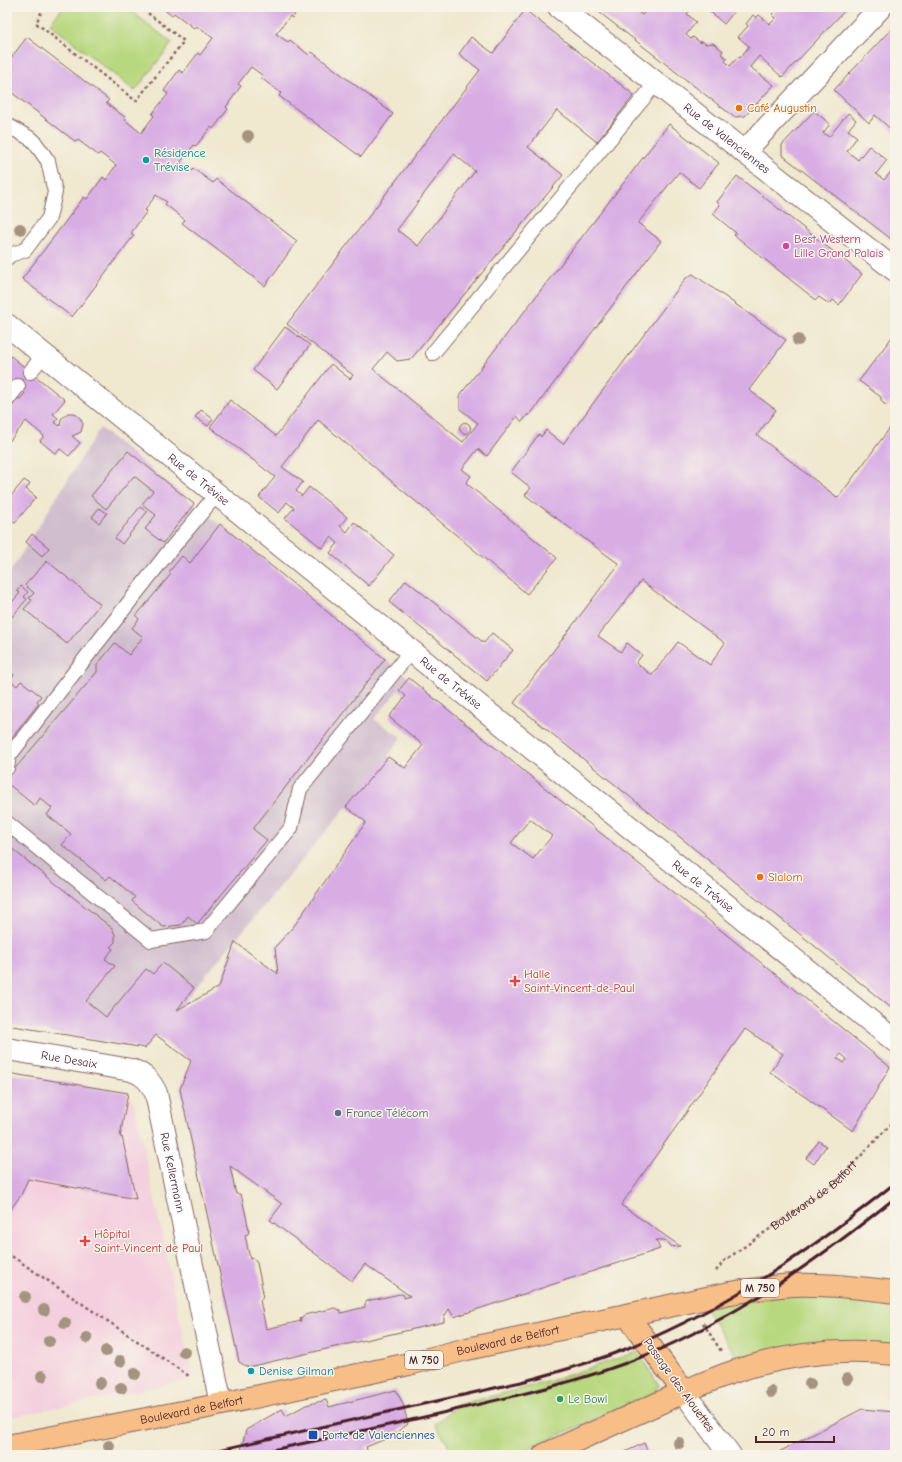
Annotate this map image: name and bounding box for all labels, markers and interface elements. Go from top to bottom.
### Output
street label: Rue de Valenciennes [681,100,773,176]
place label: Café Augustin [747,101,817,115]
marker: Café Augustin [734,103,744,113]
place label: Résidence Trévise [154,146,206,174]
marker: Résidence Trévise [141,155,151,165]
place label: Best Western Lille Grand Palais [794,232,883,260]
marker: Best Western Lille Grand Palais [781,241,791,251]
street label: Rue de Trévise [165,450,232,508]
street label: Rue de Trévise [417,654,484,712]
street label: Rue de Trévise [669,857,737,915]
place label: Slalom [768,870,802,884]
marker: Slalom [755,872,765,882]
place label: Halle Saint-Vincent-de-Paul [524,967,635,995]
marker: Halle Saint-Vincent-de-Paul [509,975,521,987]
street label: Rue Desaix [40,1048,98,1071]
place label: France Télécom [346,1106,428,1120]
marker: France Télécom [333,1108,343,1118]
street label: Rue Kellermann [157,1131,188,1214]
street label: Boulevard de Belfort [768,1158,860,1233]
place label: Hôpital Saint-Vincent de Paul [94,1227,203,1255]
marker: Hôpital Saint-Vincent de Paul [79,1235,91,1247]
road number: M 750 [741,1279,779,1297]
street label: Boulevard de Belfort [455,1322,561,1358]
street label: Passage des Alouettes [640,1336,718,1434]
road number: M 750 [405,1351,443,1369]
place label: Denise Gilman [259,1364,334,1378]
marker: Denise Gilman [246,1366,256,1376]
place label: Le Bowl [568,1392,607,1406]
street label: Boulevard de Belfort [139,1393,245,1427]
marker: Le Bowl [555,1394,565,1404]
scale bar [756,1418,834,1444]
text: 20 m [762,1425,790,1439]
place label: Porte de Valenciennes [322,1428,435,1442]
marker: Porte de Valenciennes [307,1429,319,1441]

